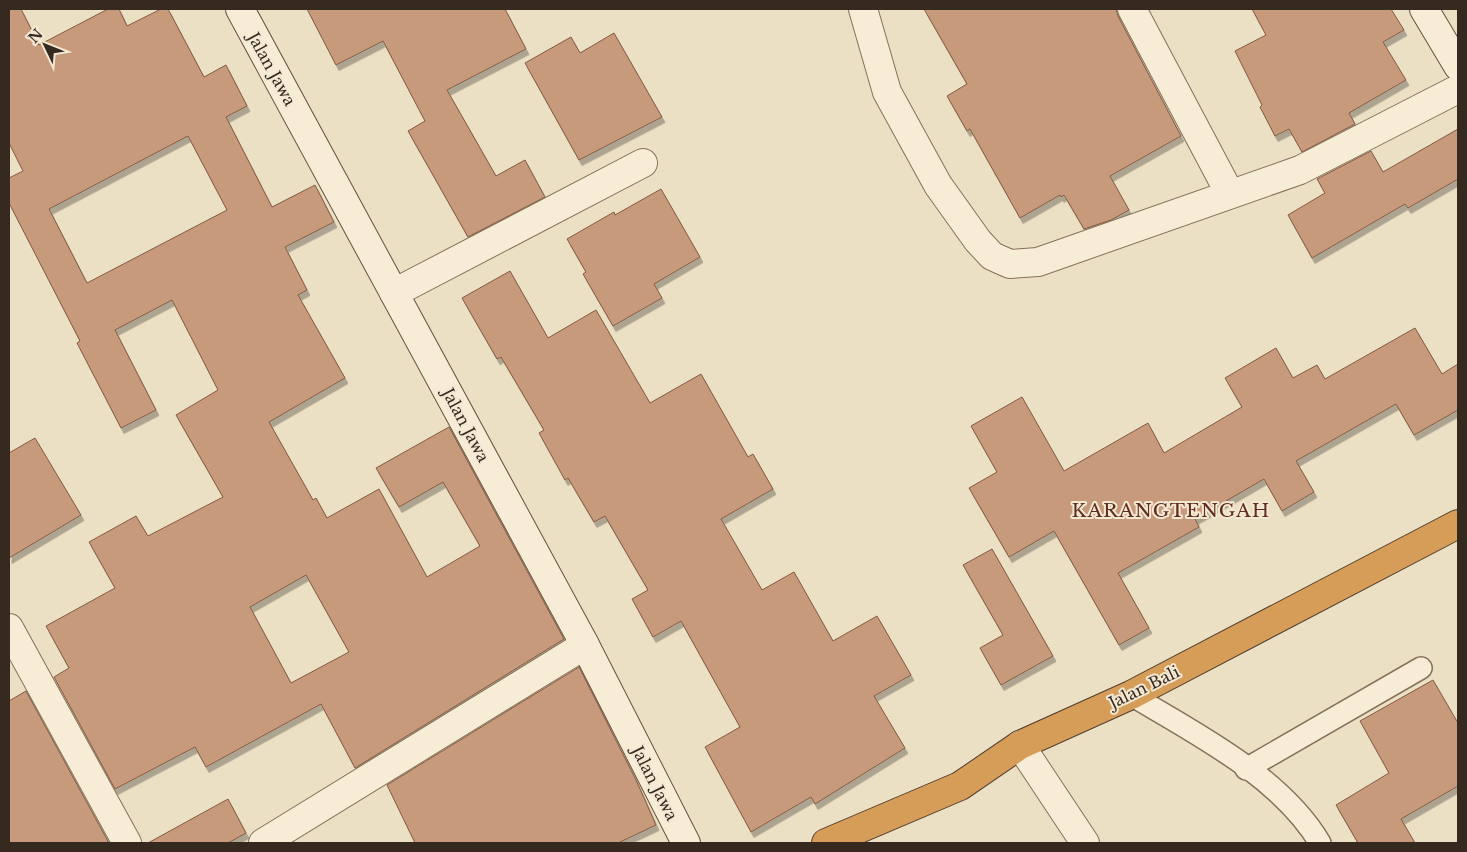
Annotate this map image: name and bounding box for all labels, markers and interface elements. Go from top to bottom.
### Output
north arrow [20,20,70,70]
text: N [24,25,47,47]
street label: Jalan Jawa [243,27,300,109]
street label: Jalan Jawa [437,383,494,466]
district label: KARANGTENGAH [1072,499,1270,522]
street label: Jalan Bali [1104,661,1183,714]
street label: Jalan Jawa [627,741,682,824]

